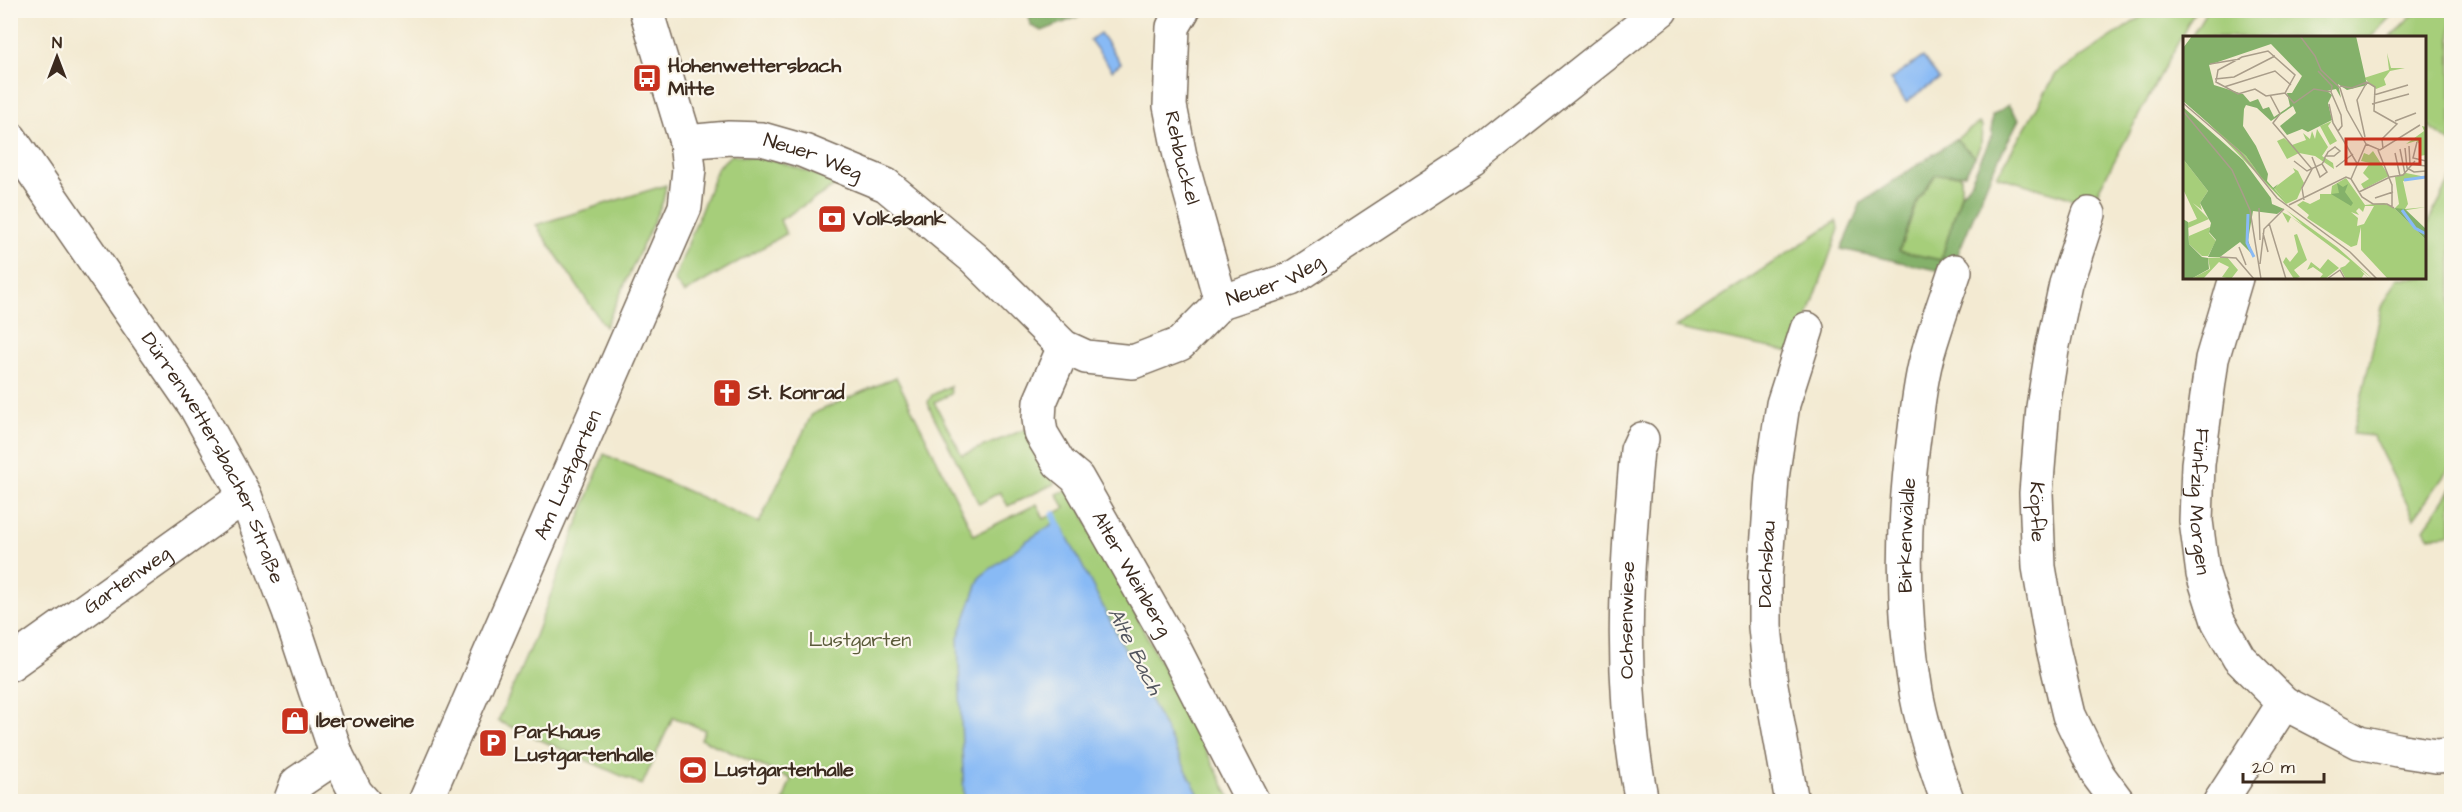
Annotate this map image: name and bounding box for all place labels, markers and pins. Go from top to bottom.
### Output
place label: Hohenwettersbach Mitte [668,52,842,103]
bus stop icon: Hohenwettersbach Mitte [631,62,663,94]
bank icon: Volksbank [816,203,848,235]
place label: Volksbank [852,205,947,233]
church icon: St. Konrad [711,377,743,409]
place label: St. Konrad [747,379,845,407]
shop icon: Iberoweine [279,705,311,737]
place label: Iberoweine [316,707,414,735]
place label: Parkhaus Lustgartenhalle [514,718,654,770]
parking icon: Parkhaus Lustgartenhalle [477,727,509,759]
sports icon: Lustgartenhalle [677,754,709,786]
place label: Lustgartenhalle [714,756,854,785]

